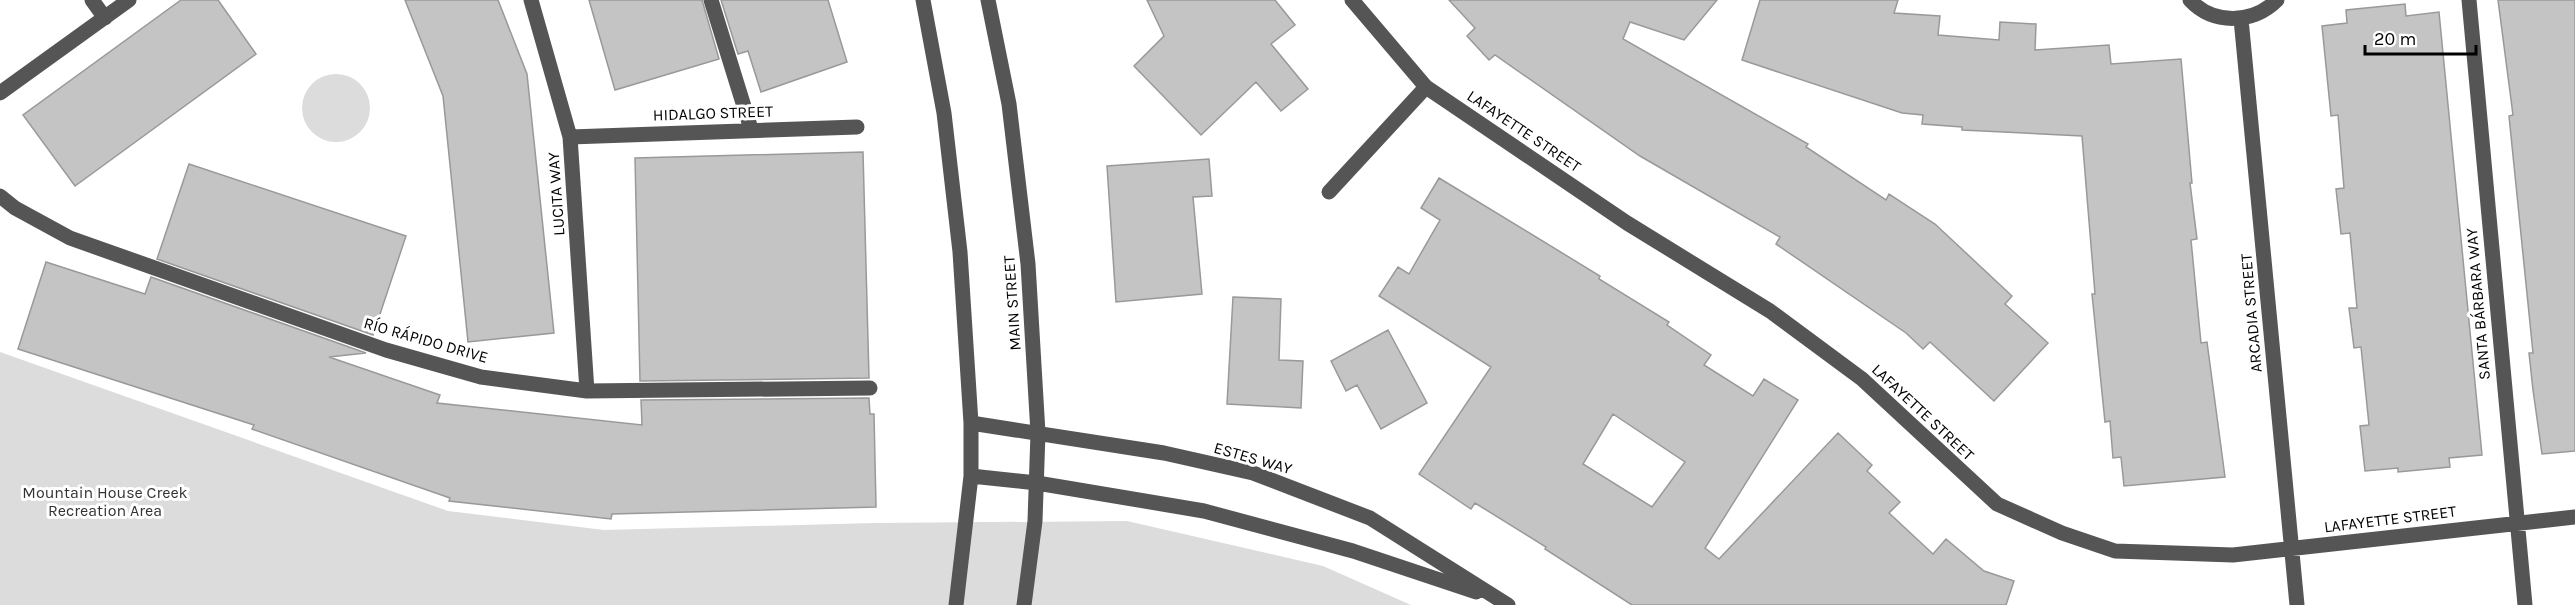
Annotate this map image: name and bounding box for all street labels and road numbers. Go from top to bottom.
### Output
street label: LAFAYETTE STREET [1464,86,1584,176]
street label: HIDALGO STREET [653,101,773,125]
street label: LUCITA WAY [544,151,568,237]
street label: SANTA BÁRBARA WAY [2462,227,2494,381]
street label: ARCADIA STREET [2236,253,2266,373]
street label: MAIN STREET [999,255,1025,351]
street label: RÍO RÁPIDO DRIVE [362,313,490,367]
street label: LAFAYETTE STREET [1868,360,1978,464]
street label: ESTES WAY [1212,438,1295,478]
street label: LAFAYETTE STREET [2323,501,2457,537]

